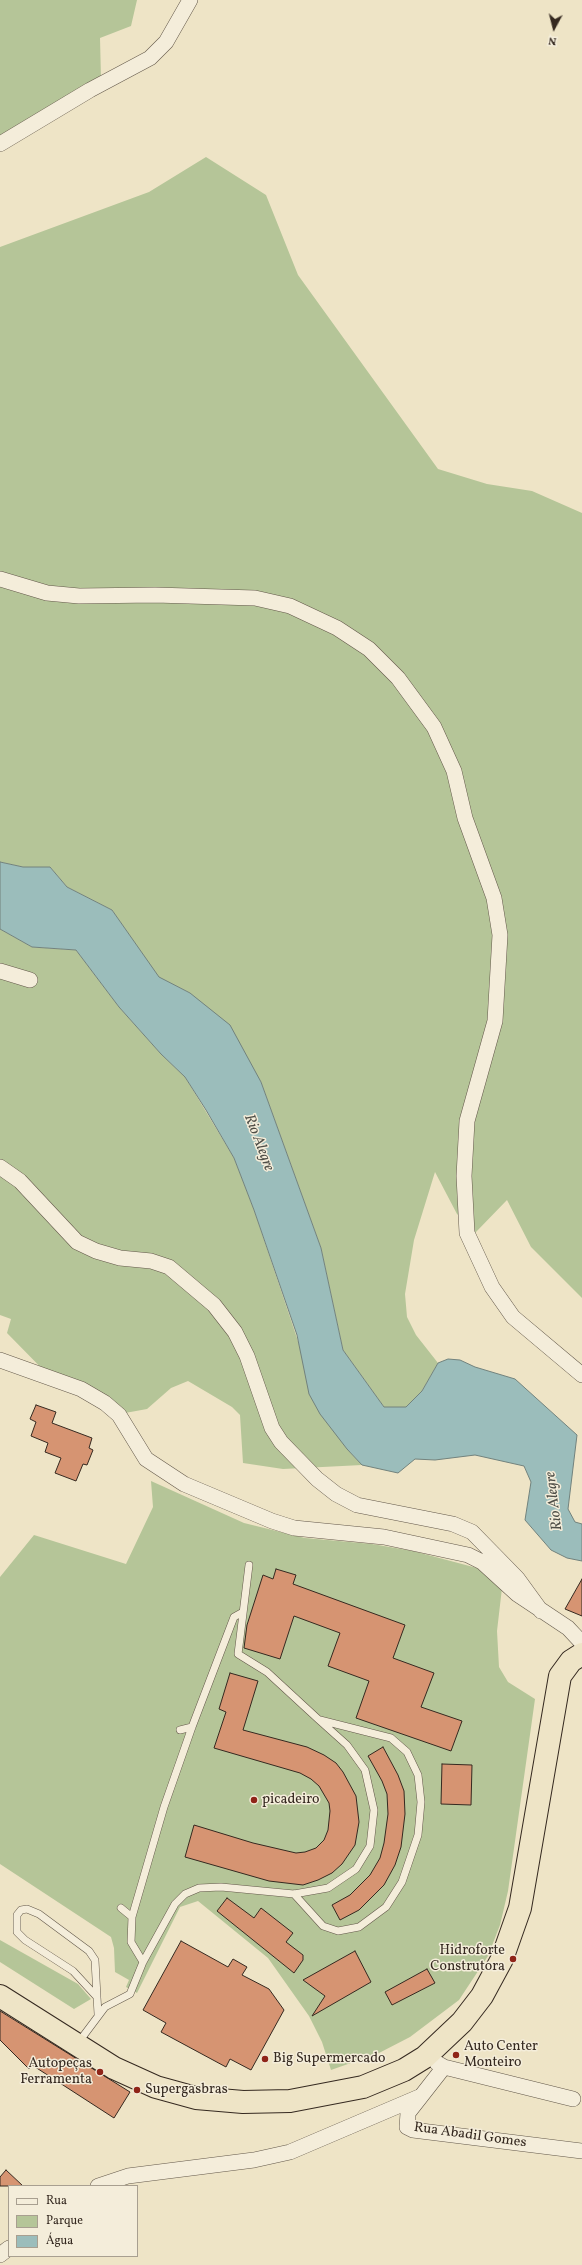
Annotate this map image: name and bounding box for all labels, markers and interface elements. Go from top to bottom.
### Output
north arrow [534,8,574,48]
text: N [548,32,557,48]
water label: Rio Alegre [239,1112,277,1174]
water label: Rio Alegre [542,1471,568,1531]
place label: picadeiro [262,1792,320,1808]
marker: picadeiro [249,1795,259,1805]
place label: Hidroforte Construtora [430,1943,505,1976]
marker: Hidroforte Construtora [508,1954,518,1964]
place label: Auto Center Monteiro [464,2039,538,2072]
marker: Auto Center Monteiro [451,2050,461,2060]
place label: Big Supermercado [273,2051,386,2067]
marker: Big Supermercado [260,2054,270,2064]
place label: Autopeças Ferramenta [20,2056,92,2088]
marker: Autopeças Ferramenta [95,2067,105,2077]
place label: Supergasbras [145,2082,228,2098]
marker: Supergasbras [132,2085,142,2095]
street label: Rua Abadil Gomes [413,2120,527,2152]
legend [8,2185,138,2257]
text: Rua [46,2193,67,2209]
text: Parque [46,2213,83,2229]
text: Água [46,2233,73,2249]

